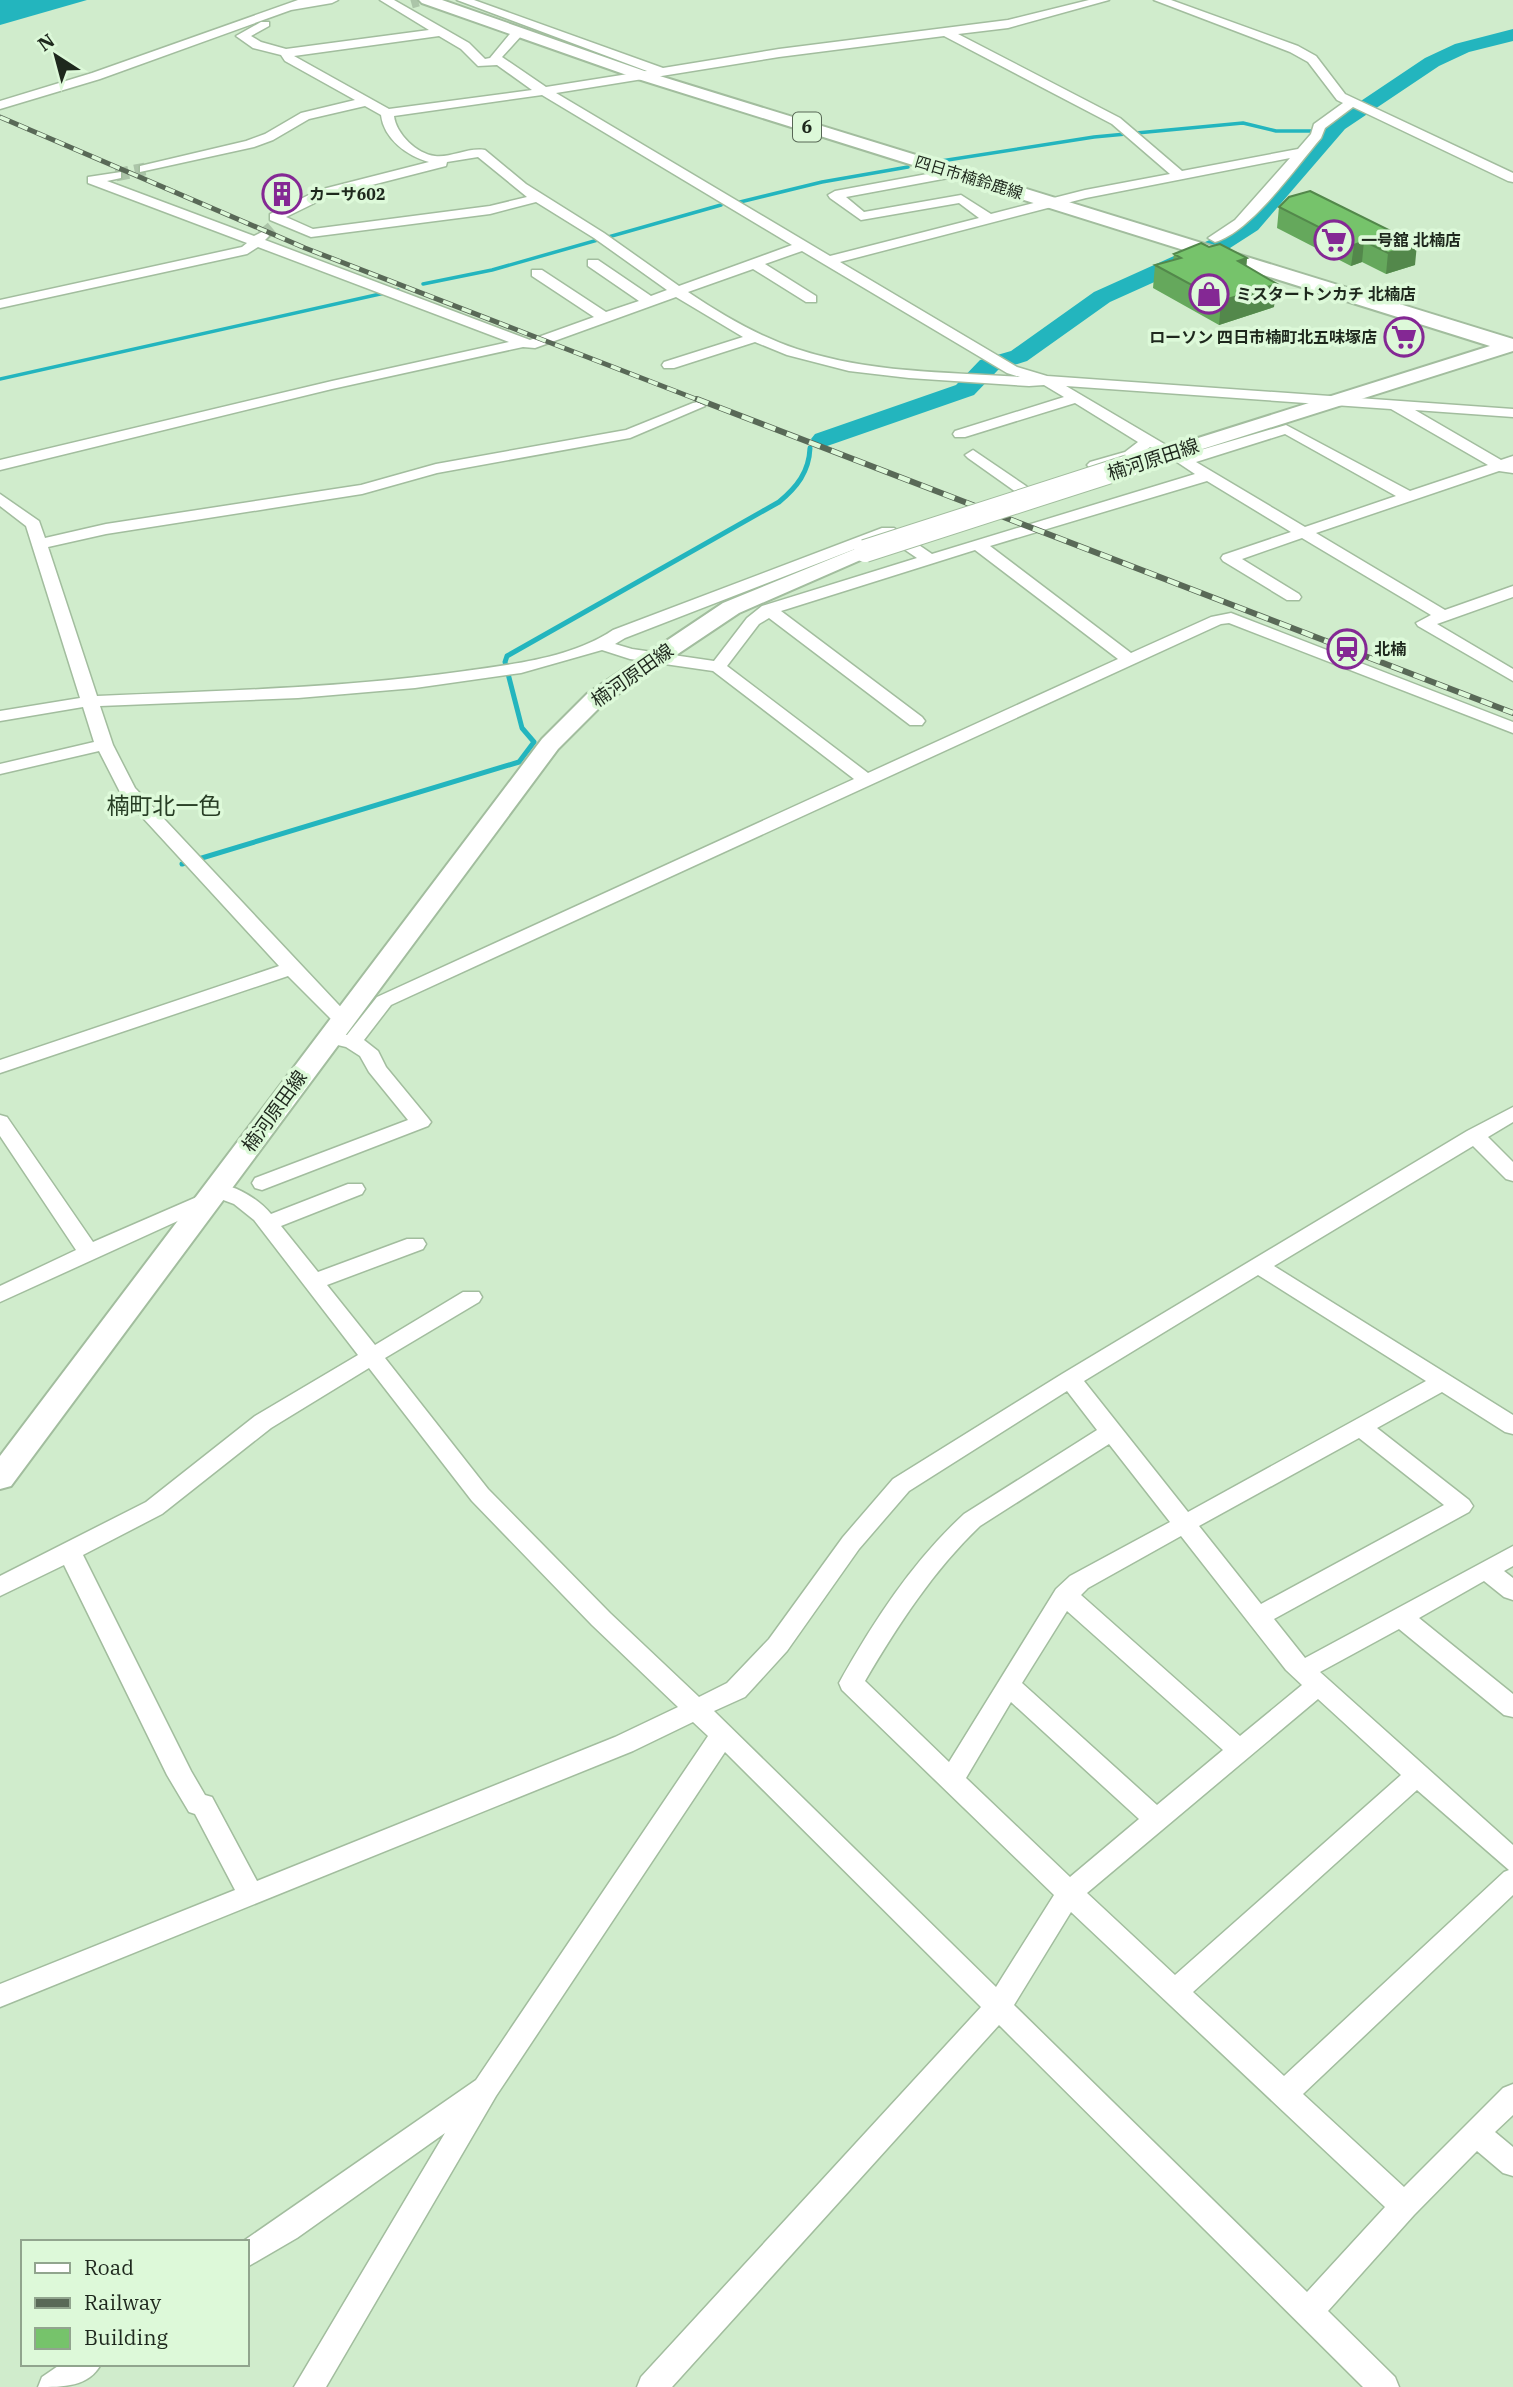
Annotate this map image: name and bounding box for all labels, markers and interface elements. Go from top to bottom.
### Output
north arrow [21,21,91,91]
text: N [33,28,59,56]
road number: 6 [793,112,821,142]
street label: 四日市楠鈴鹿線 [913,151,1025,203]
building icon: カーサ602 [261,173,303,215]
place label: カーサ602 [309,184,385,204]
supermarket icon: 一号舘 北楠店 [1313,219,1355,261]
place label: 一号舘 北楠店 [1361,230,1461,250]
shop icon: ミスタートンカチ 北楠店 [1188,273,1230,315]
place label: ミスタートンカチ 北楠店 [1236,284,1416,304]
supermarket icon: ローソン 四日市楠町北五味塚店 [1383,316,1425,358]
place label: ローソン 四日市楠町北五味塚店 [1149,327,1377,347]
street label: 楠河原田線 [1104,433,1202,485]
station icon: 北楠 [1326,628,1368,670]
street label: 楠河原田線 [586,638,678,712]
place label: 北楠 [1374,639,1406,659]
district label: 楠町北一色 [107,790,222,820]
street label: 楠河原田線 [236,1066,312,1156]
legend [21,2240,248,2366]
text: Road [84,2253,134,2281]
text: Railway [84,2288,162,2316]
text: Building [84,2323,169,2351]

